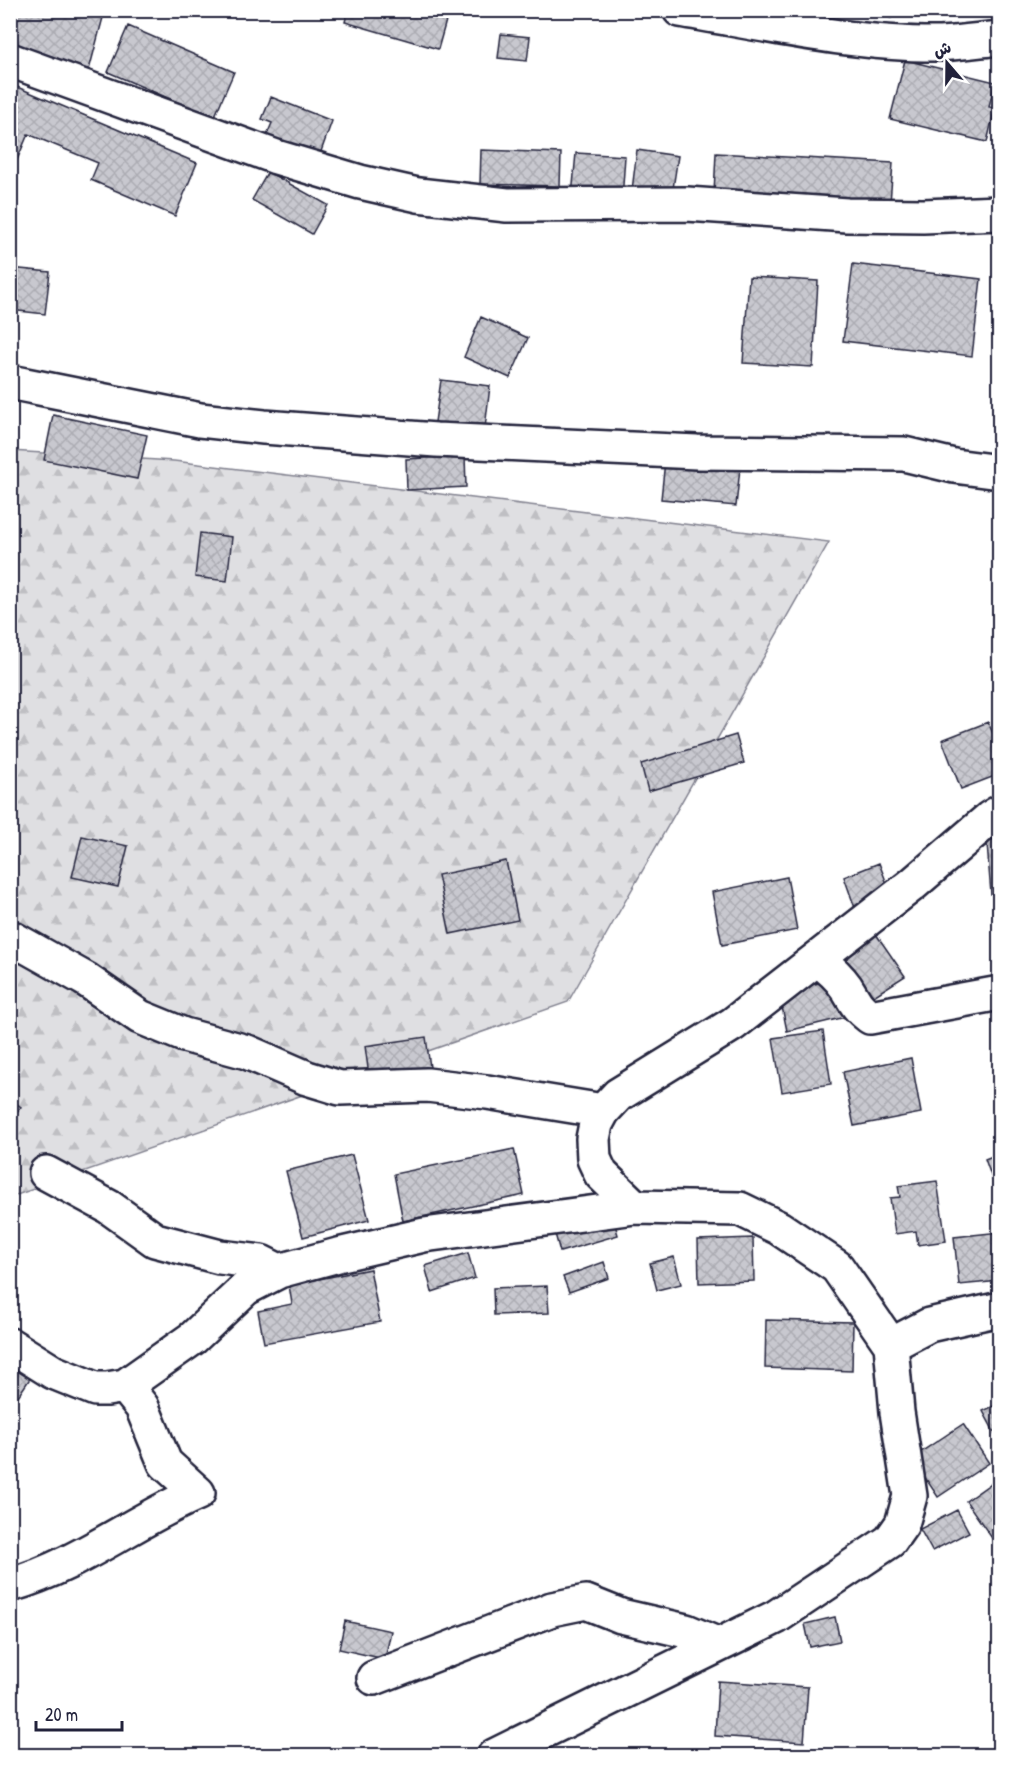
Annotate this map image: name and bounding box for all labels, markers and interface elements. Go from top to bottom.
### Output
north arrow [917,33,977,93]
text: ش [930,36,954,62]
scale bar [36,1694,122,1732]
text: 20 m [45,1702,78,1727]

